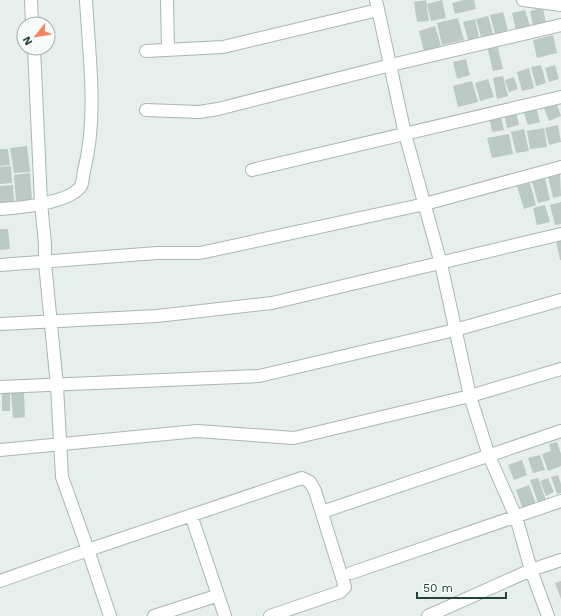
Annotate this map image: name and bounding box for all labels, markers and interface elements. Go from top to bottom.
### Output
north arrow [16,16,56,56]
text: N [20,34,35,48]
scale bar [417,574,506,600]
text: 50 m [423,581,453,595]

